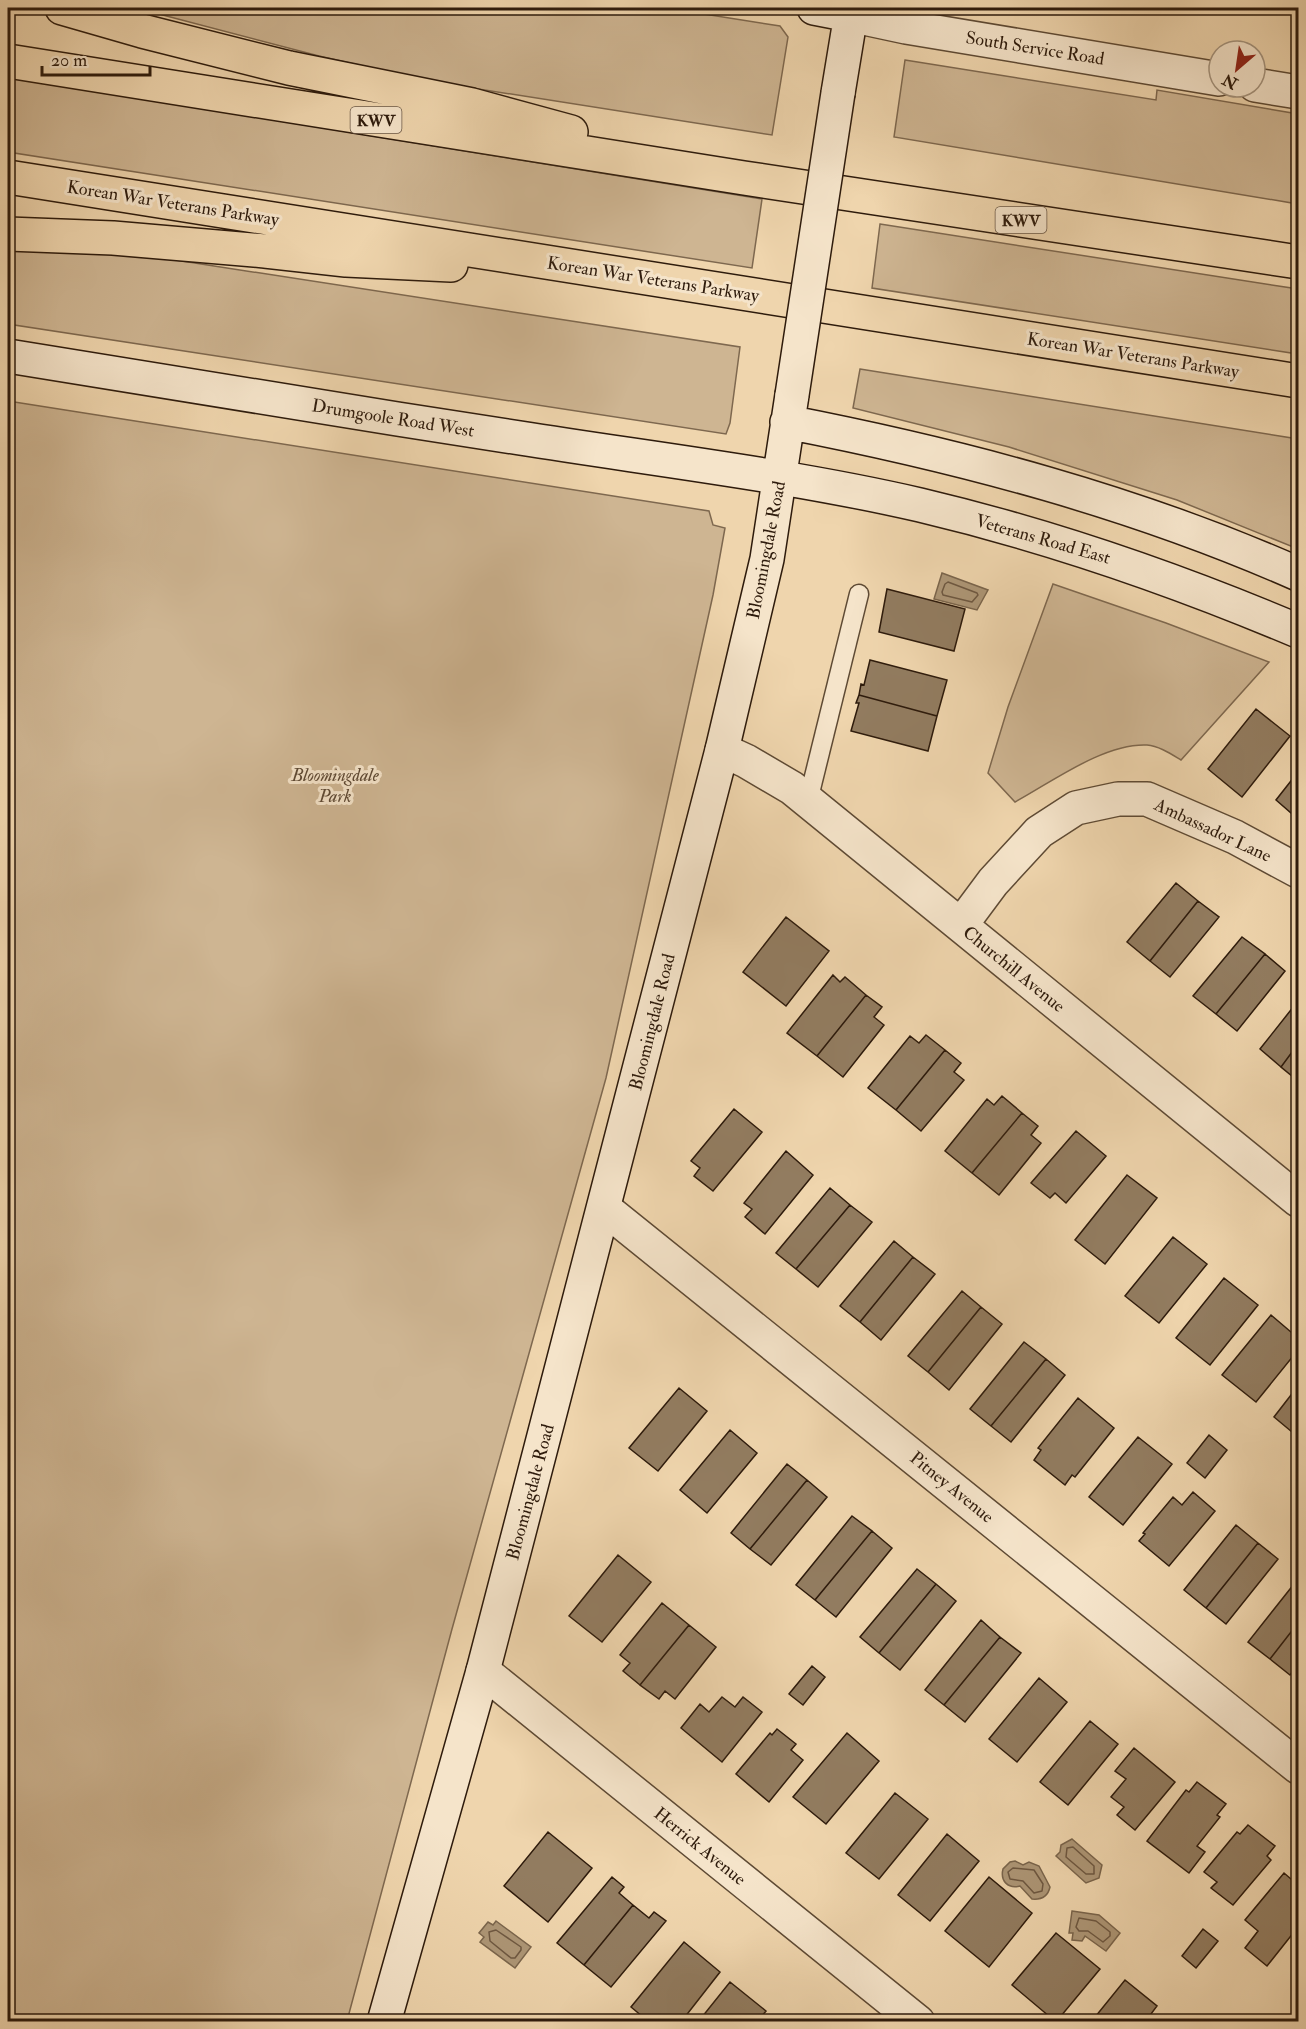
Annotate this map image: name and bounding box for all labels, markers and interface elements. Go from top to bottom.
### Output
street label: South Service Road [964,26,1106,71]
scale bar [42,39,150,77]
north arrow [1207,39,1267,99]
text: 20 m [51,49,87,72]
text: N [1219,69,1242,94]
road number: KWV [350,107,401,133]
street label: Korean War Veterans Parkway [65,175,282,232]
road number: KWV [996,207,1046,233]
street label: Korean War Veterans Parkway [545,251,762,308]
street label: Korean War Veterans Parkway [1025,327,1242,384]
street label: Drumgoole Road West [310,394,476,443]
street label: Bloomingdale Road [742,479,791,621]
street label: Veterans Road East [973,509,1113,570]
park label: Bloomingdale Park [290,764,380,808]
street label: Ambassador Lane [1150,793,1275,868]
street label: Churchill Avenue [958,921,1070,1018]
street label: Bloomingdale Road [624,951,681,1093]
street label: Bloomingdale Road [501,1421,560,1563]
street label: Pitney Avenue [905,1446,999,1529]
street label: Herrick Avenue [649,1802,751,1891]

